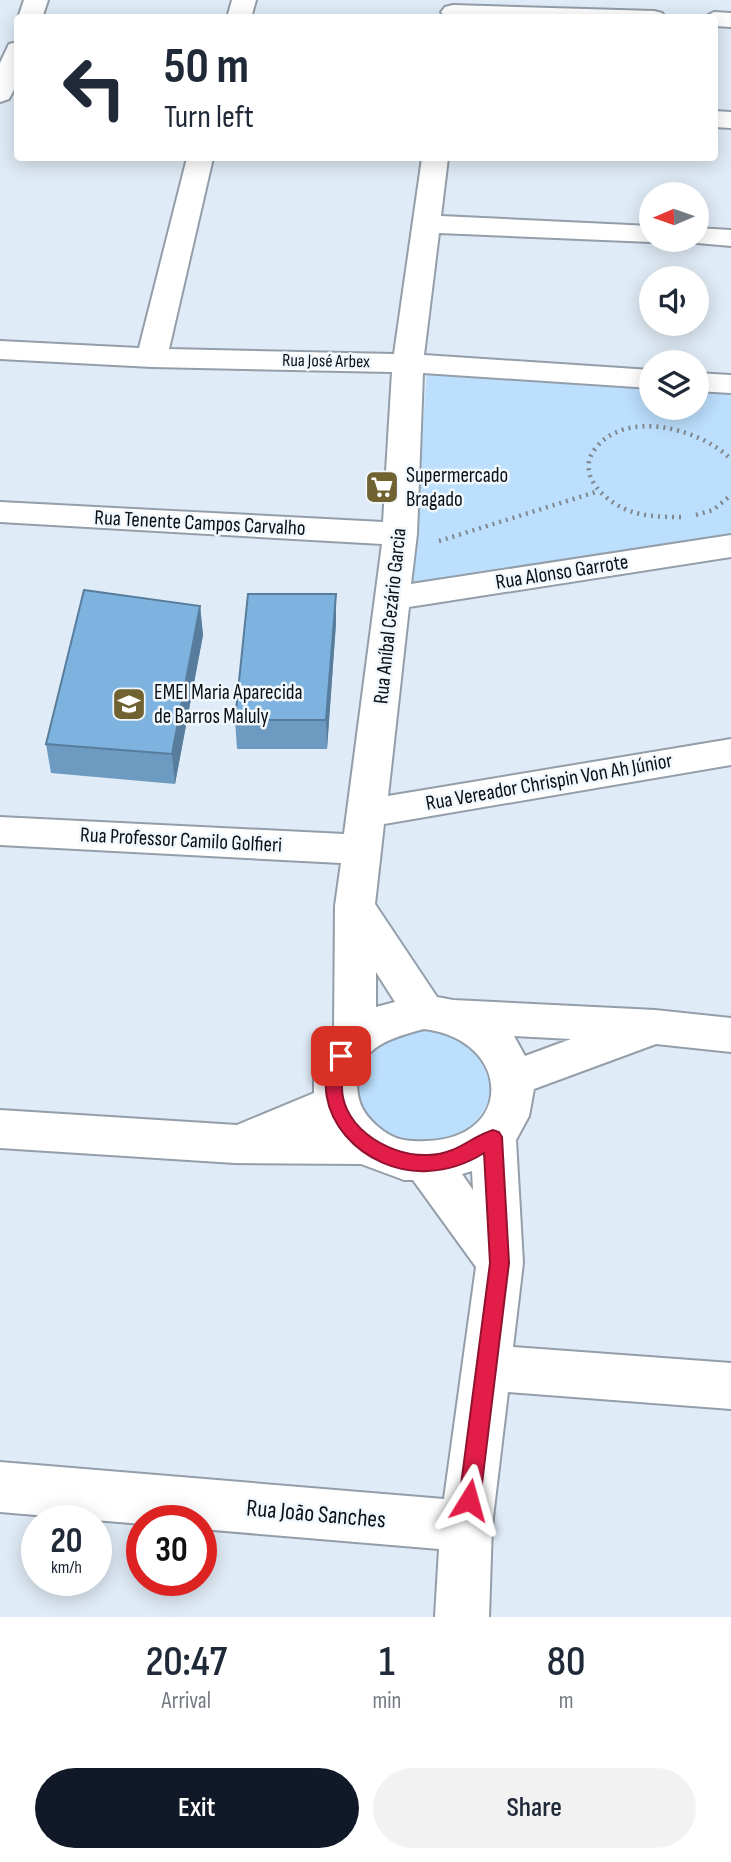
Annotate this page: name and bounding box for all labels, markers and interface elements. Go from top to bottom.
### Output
text: 50 m [164,38,249,97]
icon: left [49,42,140,133]
text: Turn left [164,98,254,137]
north arrow [639,182,709,252]
map controls [639,182,709,420]
button: sound [639,266,709,336]
street label: Rua José Arbex [282,350,370,372]
button: layers [639,350,709,420]
place label: Supermercado Bragado [406,463,508,512]
supermarket icon: Supermercado Bragado [363,468,401,506]
street label: Rua Tenente Campos Carvalho [94,505,306,541]
street label: Rua Aníbal Cezário Garcia [368,527,412,705]
street label: Rua Alonso Garrote [494,549,630,595]
place label: EMEI Maria Aparecida de Barros Maluly [154,680,303,729]
school or university icon: EMEI Maria Aparecida de Barros Maluly [110,685,148,723]
street label: Rua Vereador Chrispin Von Ah Júnior [424,748,674,816]
street label: Rua Professor Camilo Golfieri [79,822,283,858]
pin [311,1026,371,1086]
icon: arrive [322,1037,360,1075]
position arrow [432,1463,506,1537]
street label: Rua João Sanches [245,1493,387,1535]
speed limit sign: 30 [126,1505,217,1596]
text: 20 [51,1520,83,1563]
text: km/h [51,1557,82,1578]
text: 20:47 [145,1637,227,1688]
text: 1 [379,1637,395,1688]
text: 80 [547,1637,586,1688]
text: Arrival [162,1687,211,1715]
text: min [373,1687,401,1715]
text: m [559,1687,574,1715]
button: Exit [35,1768,359,1848]
button: Share [373,1768,696,1848]

